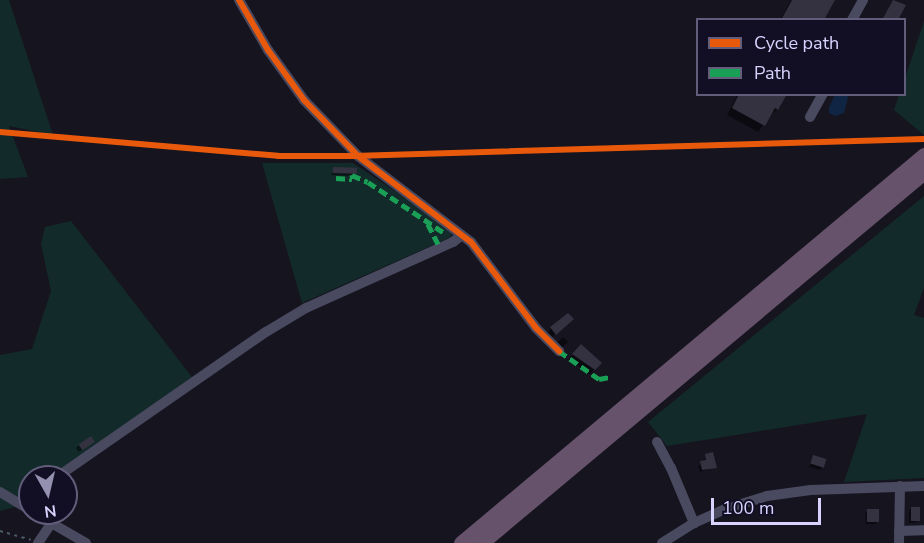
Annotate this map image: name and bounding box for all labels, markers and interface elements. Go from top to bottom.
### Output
legend [696,18,906,96]
text: Cycle path [754,31,839,55]
text: Path [754,61,791,85]
north arrow [18,465,78,525]
scale bar [714,486,824,524]
text: 100 m [722,496,774,520]
text: N [43,499,58,523]

